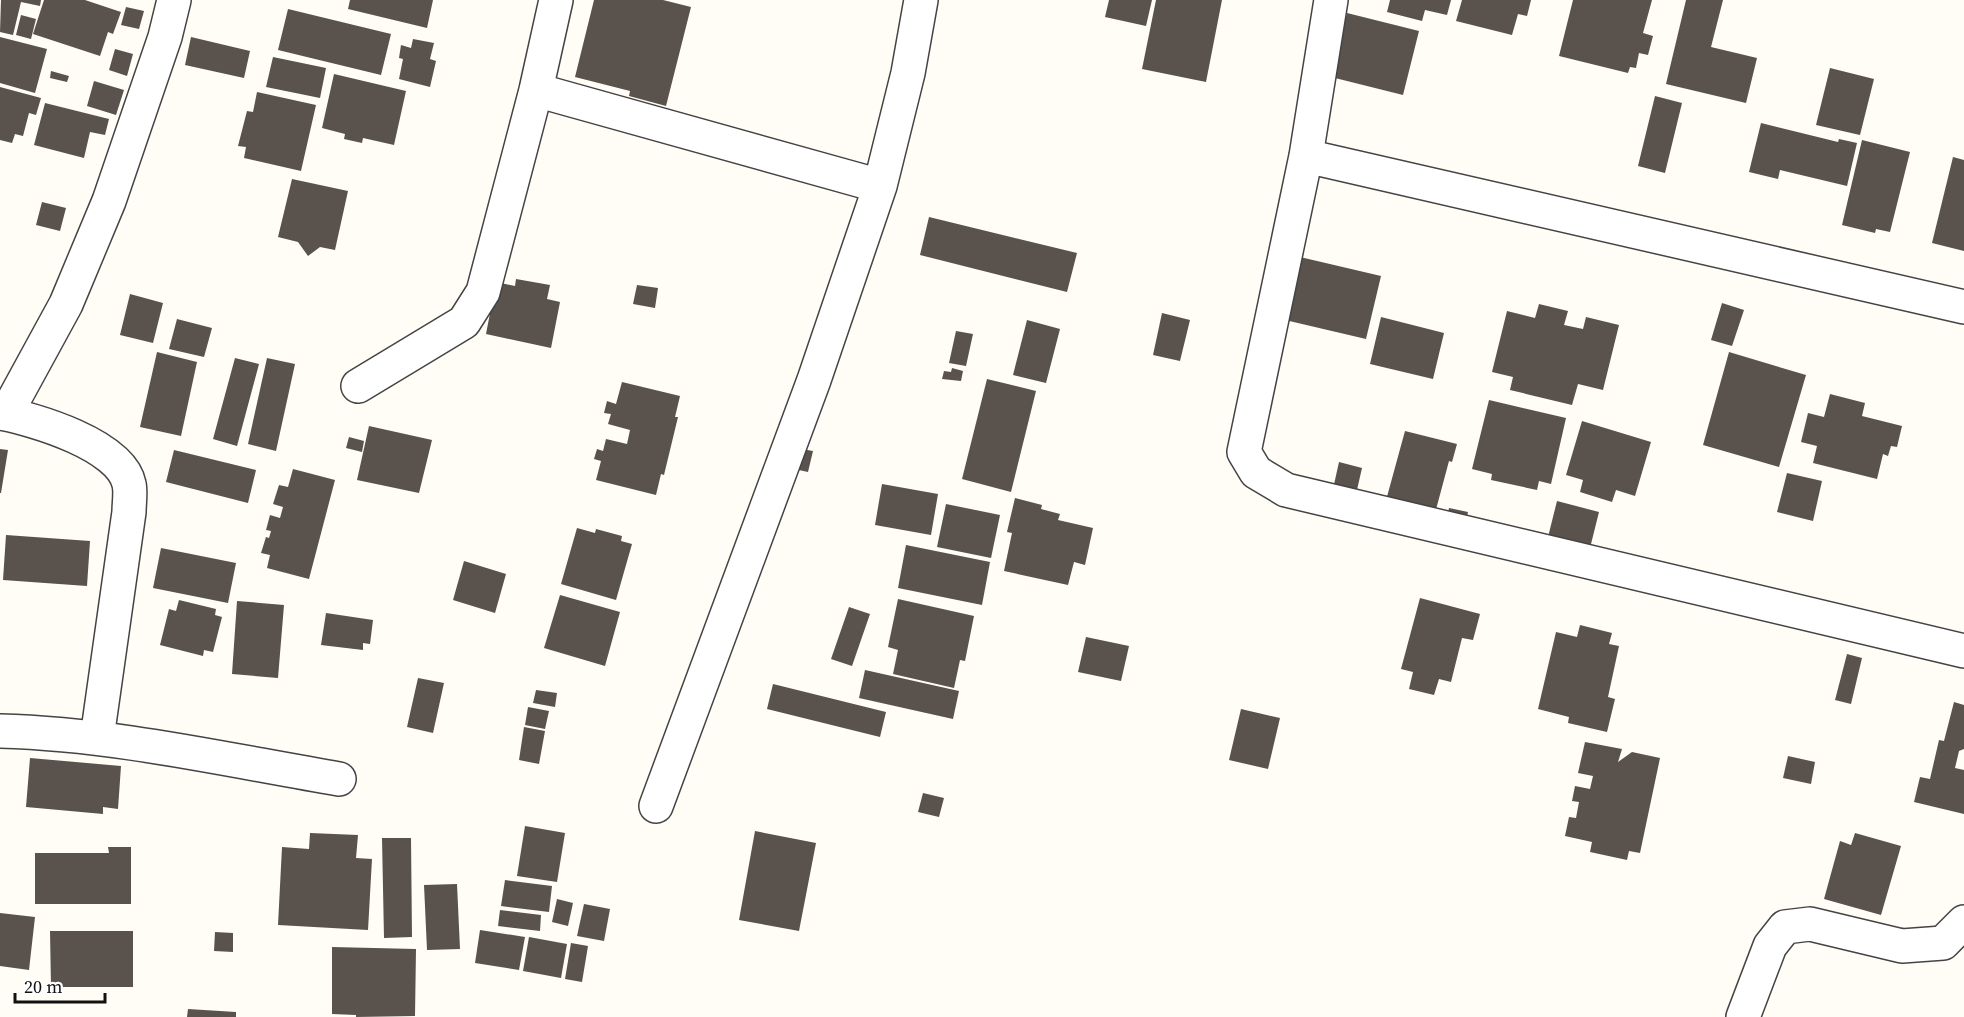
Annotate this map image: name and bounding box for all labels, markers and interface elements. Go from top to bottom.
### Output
scale bar [15,966,105,1004]
text: 20 m [24,974,62,999]

